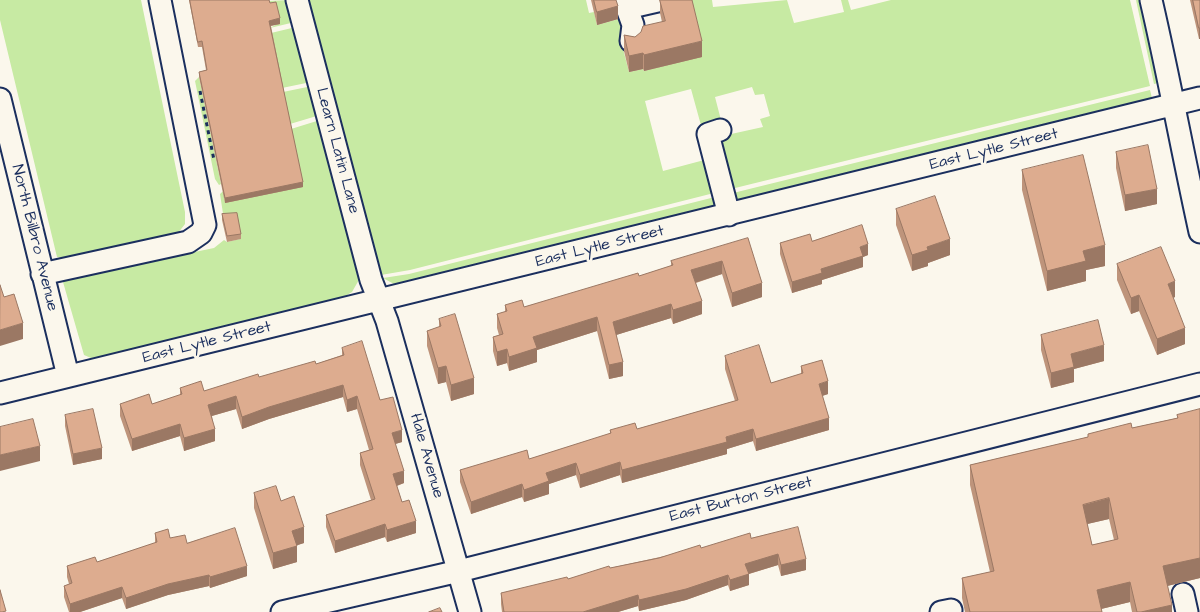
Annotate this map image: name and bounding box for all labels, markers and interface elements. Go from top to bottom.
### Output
street label: Learn Latin Lane [311,86,363,216]
street label: East Lytle Street [928,125,1060,175]
street label: North Bilbro Avenue [7,163,61,313]
street label: East Lytle Street [534,222,666,272]
street label: East Lytle Street [141,318,273,368]
street label: Hale Avenue [405,411,447,501]
street label: East Burton Street [668,473,814,527]

